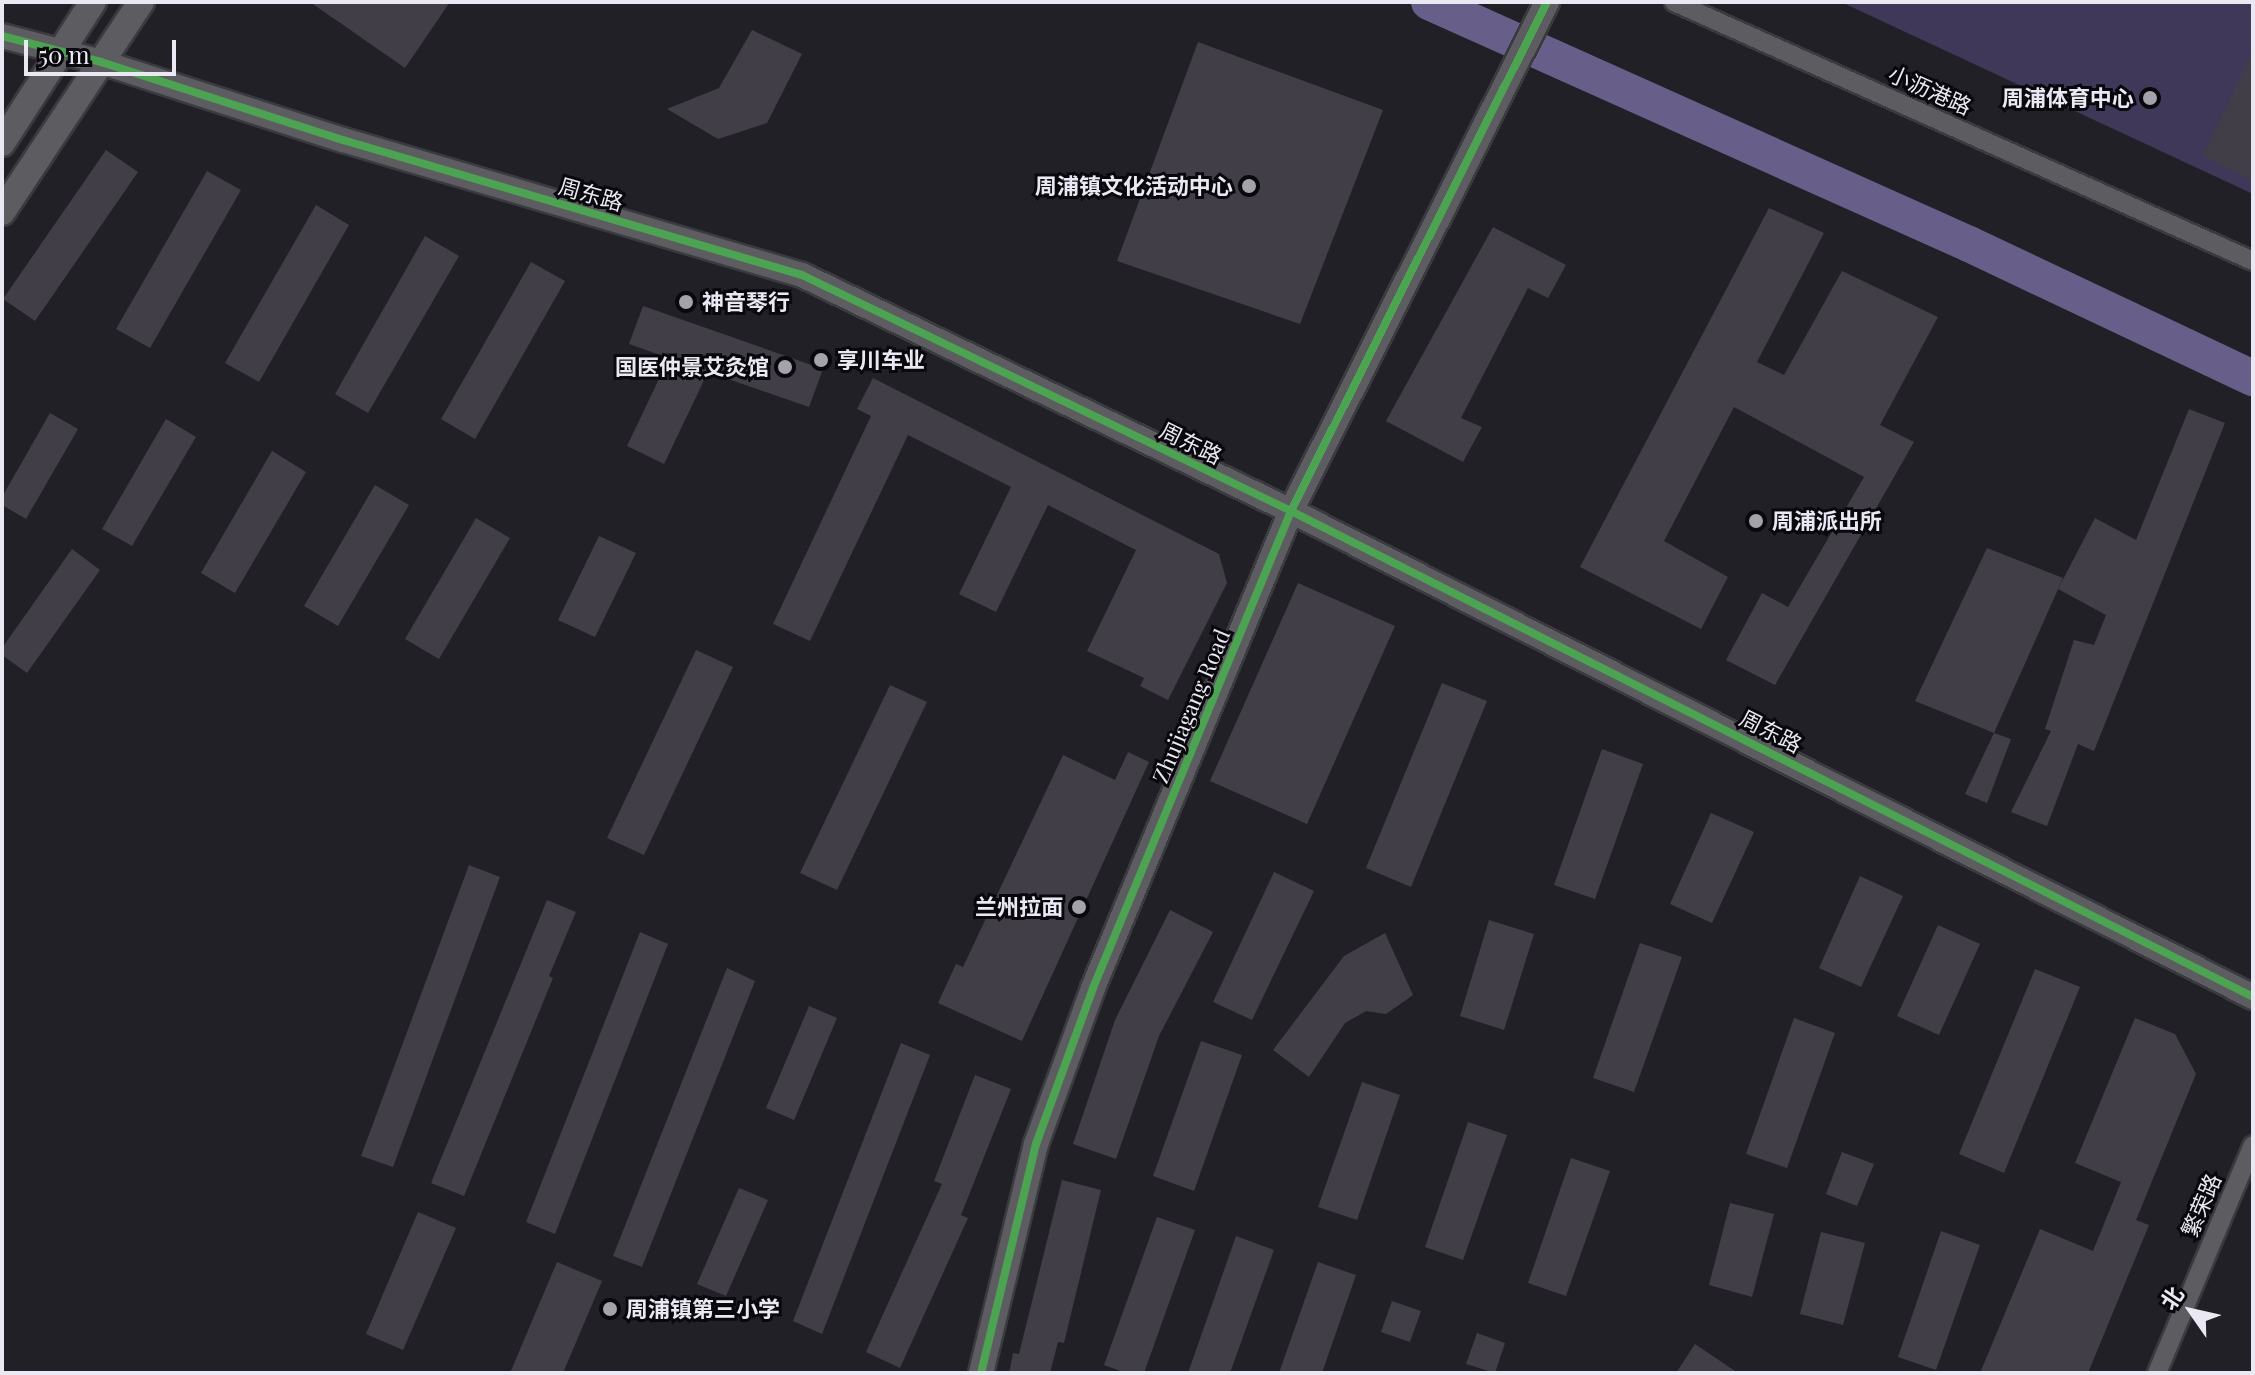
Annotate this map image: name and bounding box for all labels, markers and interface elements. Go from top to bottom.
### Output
scale bar [28,24,180,74]
text: 50 m [38,38,90,70]
street label: 小沥港路 [1884,60,1976,120]
place label: 周浦体育中心 [2002,85,2134,111]
marker: 周浦体育中心 [2141,89,2159,107]
street label: 周东路 [556,172,626,216]
place label: 周浦镇文化活动中心 [1035,173,1233,199]
marker: 周浦镇文化活动中心 [1240,177,1258,195]
place label: 神音琴行 [702,289,790,315]
marker: 神音琴行 [677,293,695,311]
place label: 享川车业 [837,347,925,373]
marker: 享川车业 [812,351,830,369]
place label: 国医仲景艾灸馆 [615,354,769,380]
marker: 国医仲景艾灸馆 [776,358,794,376]
street label: 周东路 [1156,417,1226,469]
place label: 周浦派出所 [1772,508,1882,534]
marker: 周浦派出所 [1747,512,1765,530]
street label: Zhujiagang Road [1147,625,1235,787]
street label: 周东路 [1736,704,1806,758]
place label: 兰州拉面 [975,894,1063,920]
marker: 兰州拉面 [1070,898,1088,916]
street label: 繁荣路 [2176,1169,2226,1241]
north arrow [2151,1271,2231,1351]
text: 北 [2153,1280,2190,1315]
place label: 周浦镇第三小学 [626,1296,780,1322]
marker: 周浦镇第三小学 [601,1300,619,1318]

